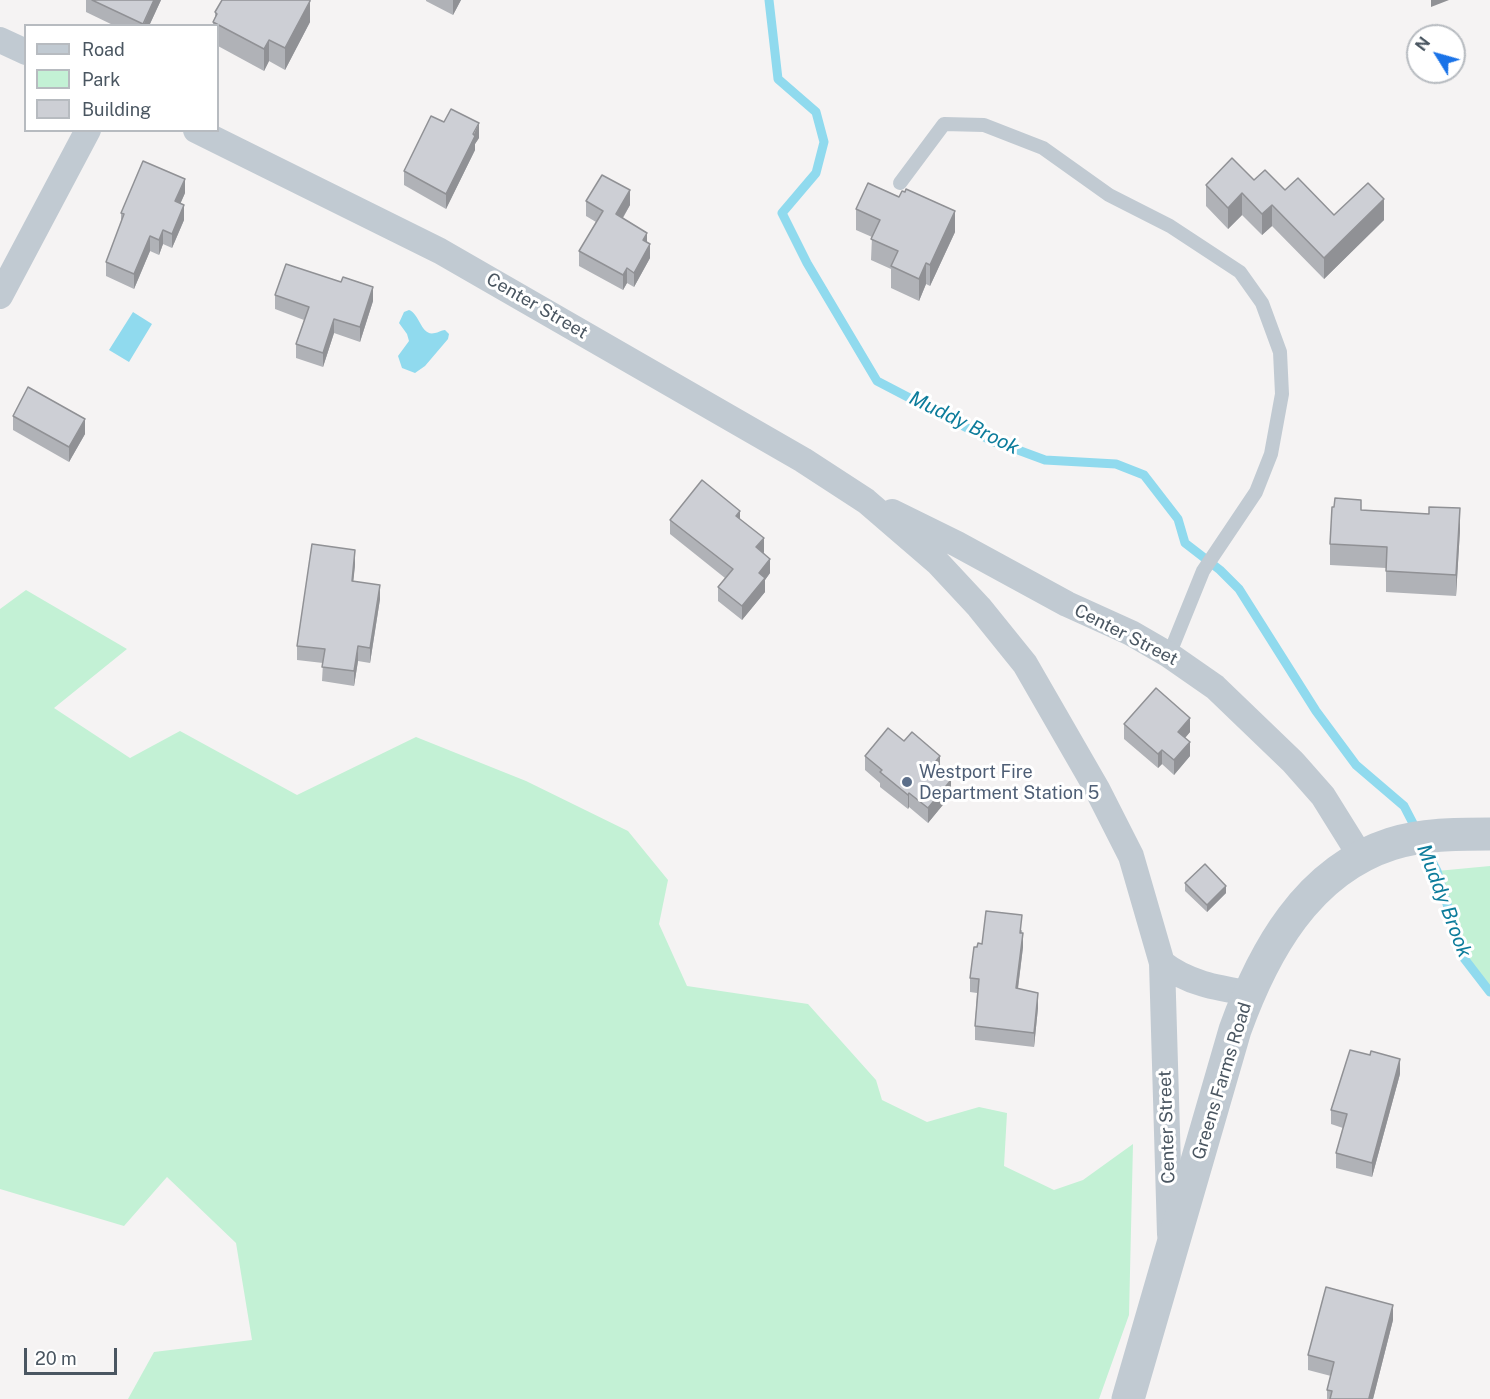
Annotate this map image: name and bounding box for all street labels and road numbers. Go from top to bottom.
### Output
street label: Center Street [482,268,592,344]
street label: Center Street [1071,600,1181,670]
street label: Greens Farms Road [1188,1000,1256,1162]
street label: Center Street [1154,1070,1180,1184]

